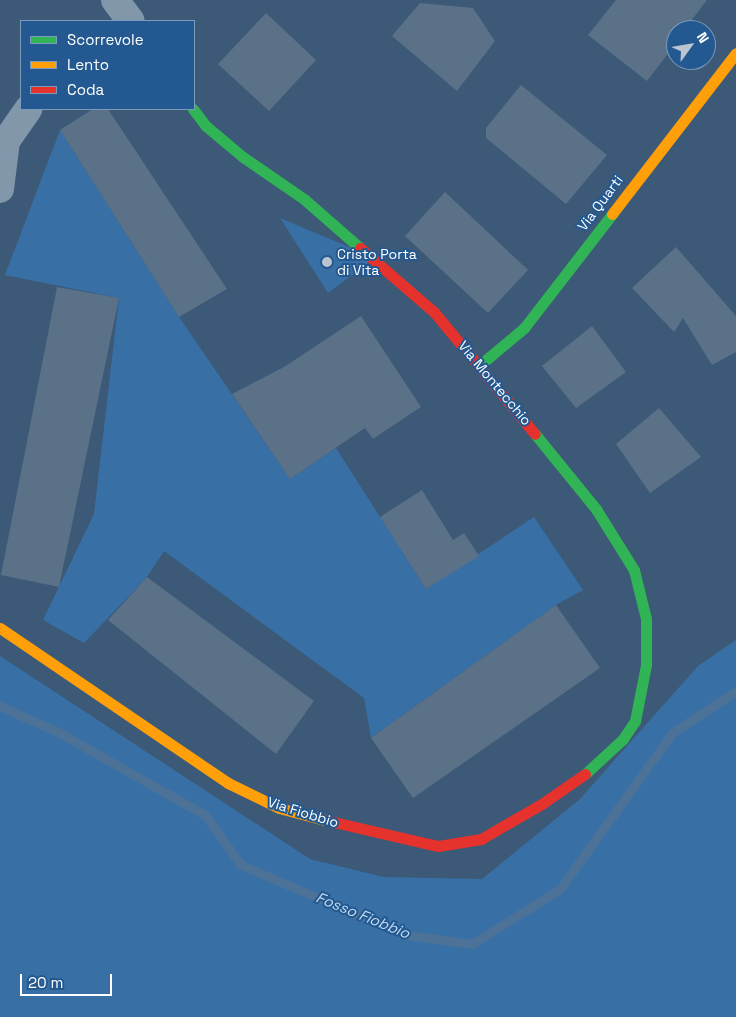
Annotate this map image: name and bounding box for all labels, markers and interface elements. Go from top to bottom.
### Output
legend [20,20,195,110]
north arrow [666,20,716,70]
text: N [693,29,713,46]
text: Scorrevole [67,30,144,49]
text: Lento [67,55,109,74]
text: Coda [67,80,104,99]
street label: Via Quarti [574,172,626,234]
place label: Cristo Porta di Vita [337,246,417,278]
marker: Cristo Porta di Vita [321,256,333,268]
street label: Via Montecchio [455,337,535,429]
street label: Via Fiobbio [265,793,341,831]
water label: Fosso Fiobbio [313,888,413,942]
scale bar [22,964,115,996]
text: 20 m [28,973,63,992]

